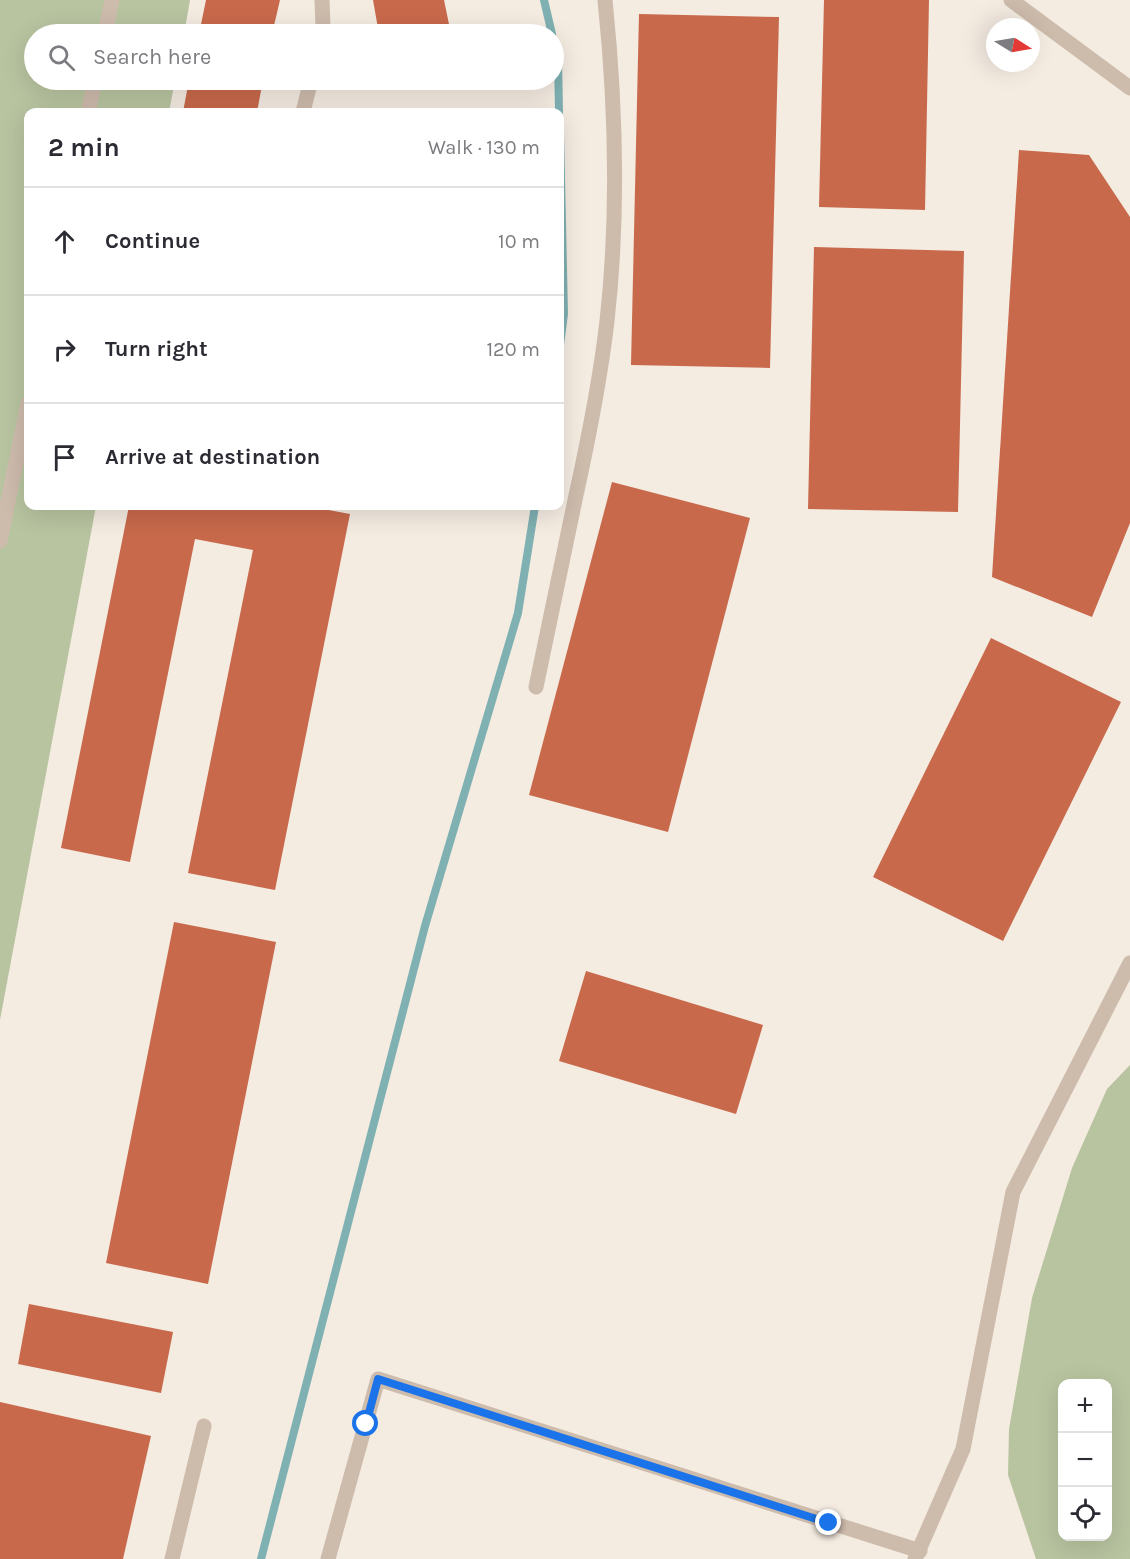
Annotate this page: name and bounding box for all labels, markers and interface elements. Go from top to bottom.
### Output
north arrow [986,18,1040,72]
search box [24,24,564,90]
icon: search [45,41,78,74]
text: Search here [93,44,211,70]
text: 2 min [48,132,120,163]
text: Walk · 130 m [428,136,540,159]
icon: ahead [48,225,81,258]
text: Continue [105,228,200,254]
text: 10 m [498,230,540,253]
icon: right [48,333,81,366]
text: Turn right [105,336,208,362]
text: 120 m [486,338,540,361]
icon: arrive [48,441,81,474]
text: Arrive at destination [105,444,320,470]
map controls [1058,1379,1112,1541]
button: + [1058,1379,1112,1433]
route start [352,1410,378,1436]
button: − [1058,1433,1112,1487]
button: locate [1058,1487,1112,1541]
route end [815,1509,841,1535]

